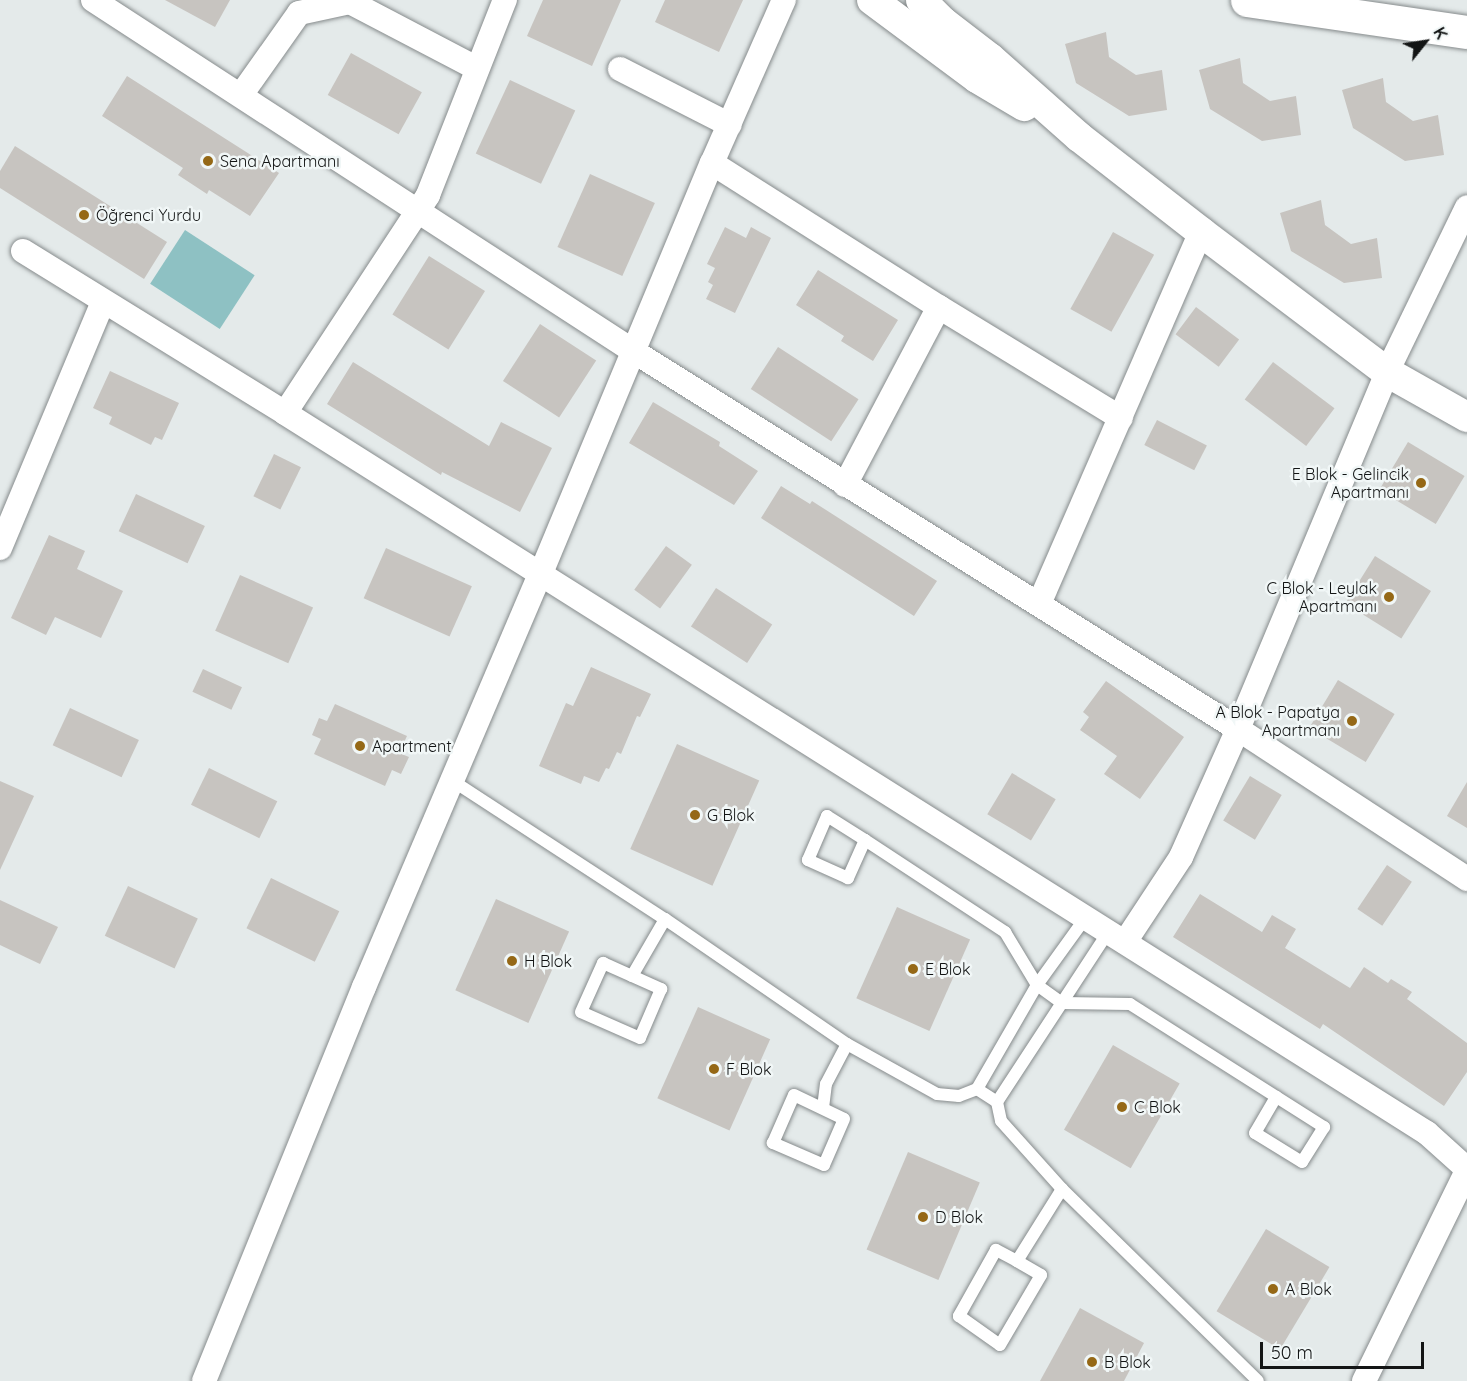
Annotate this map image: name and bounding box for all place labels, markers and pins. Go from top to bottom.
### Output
place label: Sena Apartmanı [220,151,340,171]
marker: Sena Apartmanı [201,154,215,168]
place label: Öğrenci Yurdu [96,205,201,225]
marker: Öğrenci Yurdu [77,208,91,222]
place label: E Blok - Gelincik Apartmanı [1292,464,1409,502]
marker: E Blok - Gelincik Apartmanı [1414,476,1428,490]
place label: C Blok - Leylak Apartmanı [1267,578,1377,616]
marker: C Blok - Leylak Apartmanı [1382,590,1396,604]
place label: A Blok - Papatya Apartmanı [1215,702,1340,740]
marker: A Blok - Papatya Apartmanı [1345,714,1359,728]
place label: Apartment [372,736,452,756]
marker: Apartment [353,739,367,753]
place label: G Blok [707,805,755,825]
marker: G Blok [688,808,702,822]
place label: H Blok [524,951,572,971]
marker: H Blok [505,954,519,968]
place label: E Blok [925,959,971,979]
marker: E Blok [906,962,920,976]
place label: F Blok [726,1059,772,1079]
marker: F Blok [707,1062,721,1076]
place label: C Blok [1134,1097,1181,1117]
marker: C Blok [1115,1100,1129,1114]
place label: D Blok [935,1207,983,1227]
marker: D Blok [916,1210,930,1224]
place label: A Blok [1285,1279,1332,1299]
marker: A Blok [1266,1282,1280,1296]
place label: B Blok [1104,1352,1151,1372]
marker: B Blok [1085,1355,1099,1369]

